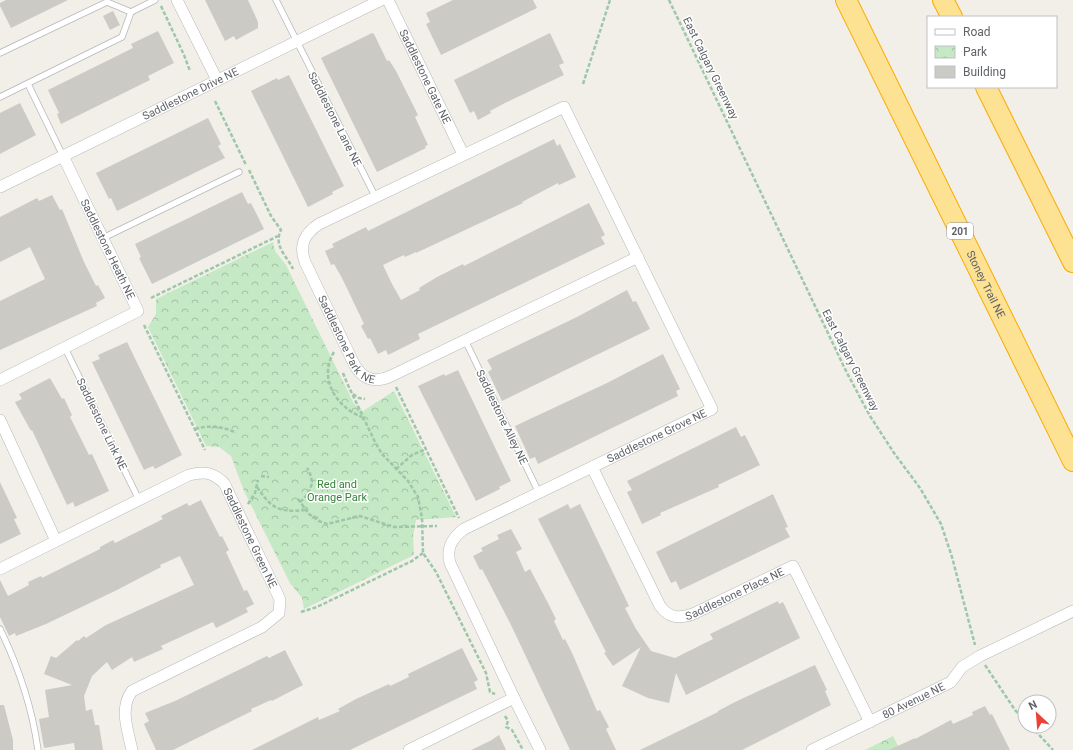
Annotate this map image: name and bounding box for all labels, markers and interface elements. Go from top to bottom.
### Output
street label: East Calgary Greenway [680,15,741,122]
legend [927,16,1057,88]
text: Road [963,25,991,39]
street label: Saddlestone Gate NE [396,27,453,126]
text: Park [963,45,988,59]
street label: Saddlestone Drive NE [140,65,241,123]
text: Building [963,65,1006,79]
street label: Saddlestone Lane NE [305,70,364,169]
street label: Saddlestone Heath NE [78,197,137,301]
road number: 201 [947,223,973,239]
street label: Stoney Trail NE [963,249,1008,321]
street label: Saddlestone Park NE [315,293,376,387]
street label: East Calgary Greenway [819,307,882,414]
street label: Saddlestone Alley NE [473,368,530,467]
street label: Saddlestone Link NE [74,376,129,472]
street label: Saddlestone Grove NE [605,407,709,466]
park label: Red and Orange Park [307,478,367,504]
street label: Saddlestone Green NE [220,486,280,590]
street label: Saddlestone Place NE [684,565,786,623]
street label: 80 Avenue NE [880,680,947,722]
north arrow [1017,694,1057,734]
text: N [1026,698,1039,713]

